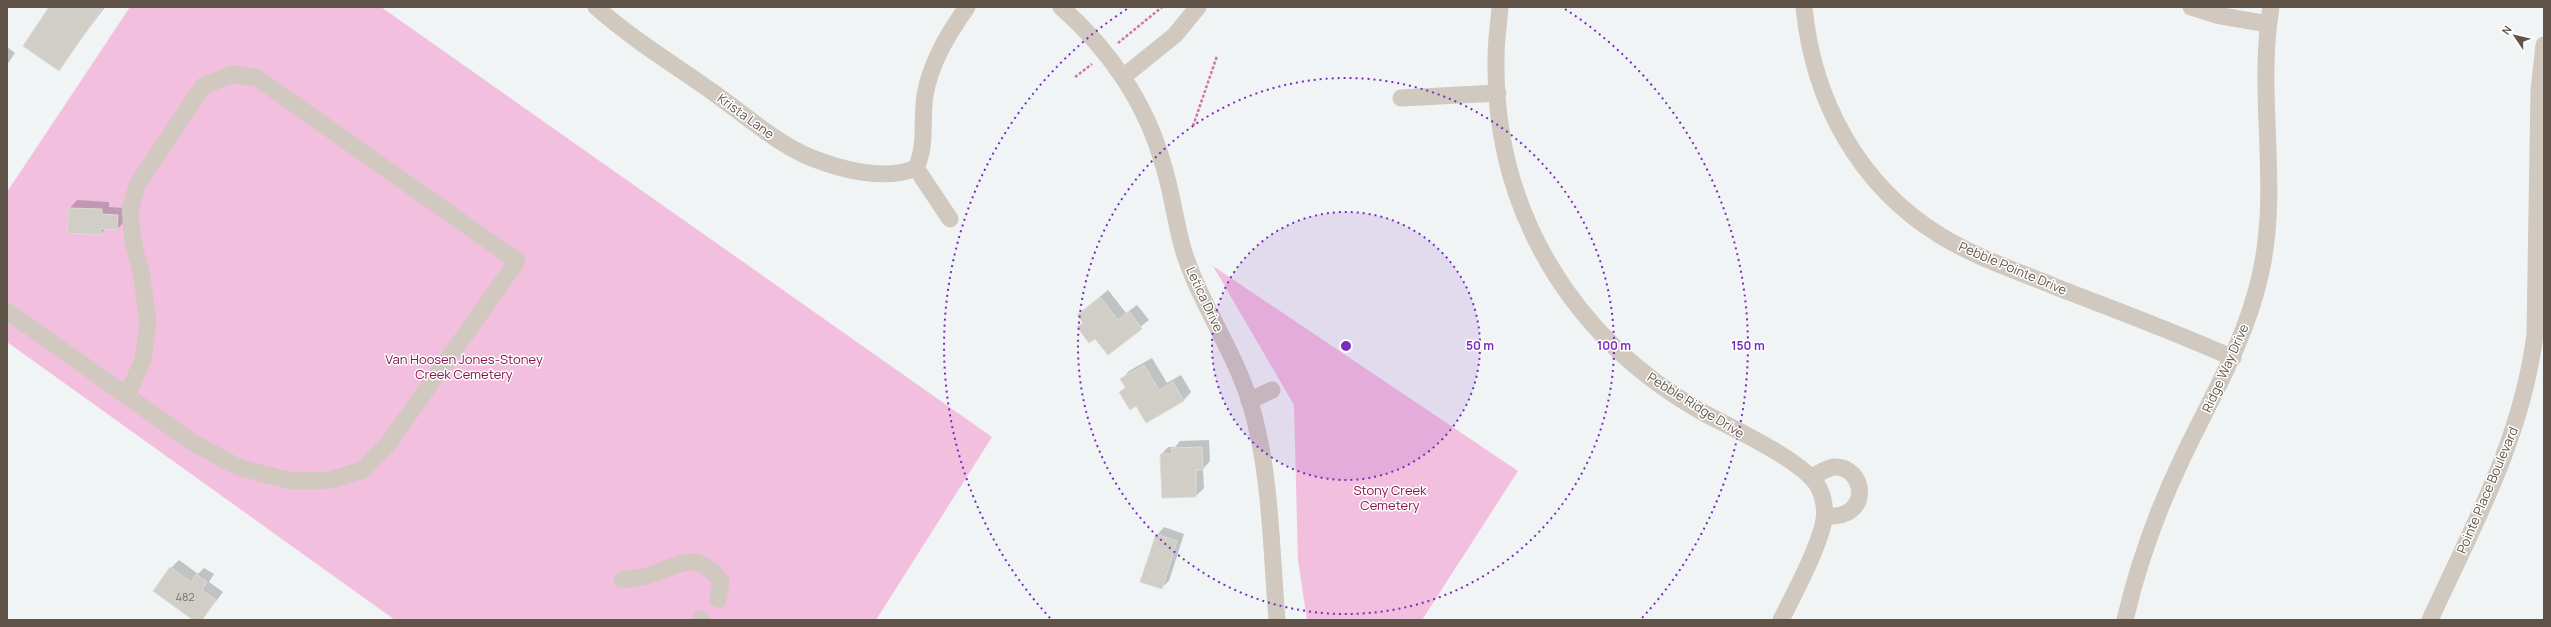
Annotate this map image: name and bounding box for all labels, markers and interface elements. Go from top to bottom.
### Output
north arrow [2495,16,2535,56]
text: N [2498,22,2515,38]
street label: Krista Lane [714,89,778,143]
street label: Pebble Pointe Drive [1956,237,2070,299]
street label: Letica Drive [1182,264,1228,335]
street label: Ridge Way Drive [2197,321,2253,415]
text: 50 m [1466,337,1494,354]
text: 100 m [1597,337,1631,354]
text: 150 m [1731,337,1765,354]
centre of rings [1339,339,1353,353]
park label: Van Hoosen Jones-Stoney Creek Cemetery [385,350,543,383]
street label: Pebble Ridge Drive [1644,368,1748,442]
street label: Pointe Place Boulevard [2452,424,2522,556]
park label: Stony Creek Cemetery [1353,481,1427,514]
house number: 482 [175,589,195,604]

